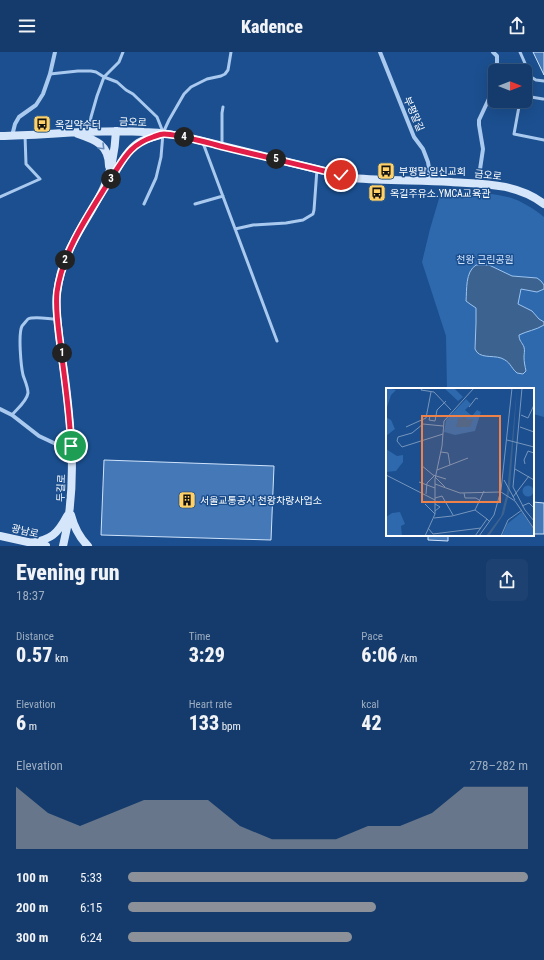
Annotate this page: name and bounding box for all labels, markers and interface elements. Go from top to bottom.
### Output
icon: menu [16,15,38,37]
icon: share [506,15,528,37]
text: Kadence [241,16,303,37]
north arrow [488,64,532,108]
map controls [488,64,532,108]
street label: 부평말길 [402,95,426,133]
bus stop icon: 옥길약수터 [32,114,52,134]
street label: 금오로 [119,116,147,128]
place label: 옥길약수터 [55,119,101,130]
pin: 4 [174,127,194,147]
text: 4 [181,130,187,143]
one-way arrow [97,142,104,150]
pin: 5 [266,149,286,169]
text: 5 [273,152,279,165]
pin [324,158,358,192]
bus stop icon: 부평말.일신교회 [376,161,396,181]
icon: check [330,164,352,186]
place label: 부평말.일신교회 [399,166,466,177]
street label: 금오로 [474,168,502,182]
pin: 3 [101,169,121,189]
text: 3 [108,172,114,185]
bus stop icon: 옥길주유소.YMCA교육관 [367,183,387,203]
place label: 옥길주유소.YMCA교육관 [390,188,491,199]
pin: 2 [55,250,75,270]
text: 2 [62,253,68,266]
park label: 천왕 근린공원 [456,254,514,265]
pin: 1 [52,343,72,363]
text: 1 [59,346,65,359]
inset map [386,388,534,536]
pin [54,429,88,463]
icon: arrive [60,435,82,457]
street label: 두길로 [55,474,67,502]
building icon: 서울교통공사 천왕차량사업소 [177,490,197,510]
place label: 서울교통공사 천왕차량사업소 [200,495,322,506]
street label: 광남로 [10,523,40,539]
button: share [486,559,528,601]
text: Evening run [16,560,120,585]
text: 18:37 [16,588,45,603]
text: Distance [16,630,54,643]
text: Time [189,630,210,643]
text: Pace [361,630,383,643]
text: 0.57 [16,643,52,667]
text: 3:29 [189,643,225,667]
text: 6:06 [361,643,397,667]
text: km [52,652,68,665]
text: /km [397,652,417,665]
text: Elevation [16,698,56,711]
text: Heart rate [189,698,232,711]
text: kcal [361,698,379,711]
text: 6 [16,711,26,735]
text: 133 [189,711,219,735]
text: 42 [361,711,382,735]
text: m [26,720,37,733]
text: bpm [219,720,241,733]
text: Elevation [16,758,63,773]
text: 278–282 m [469,758,528,773]
text: 100 m [16,870,48,885]
text: 5:33 [80,870,102,885]
text: 200 m [16,900,48,915]
text: 6:15 [80,900,102,915]
text: 300 m [16,930,48,945]
text: 6:24 [80,930,102,945]

